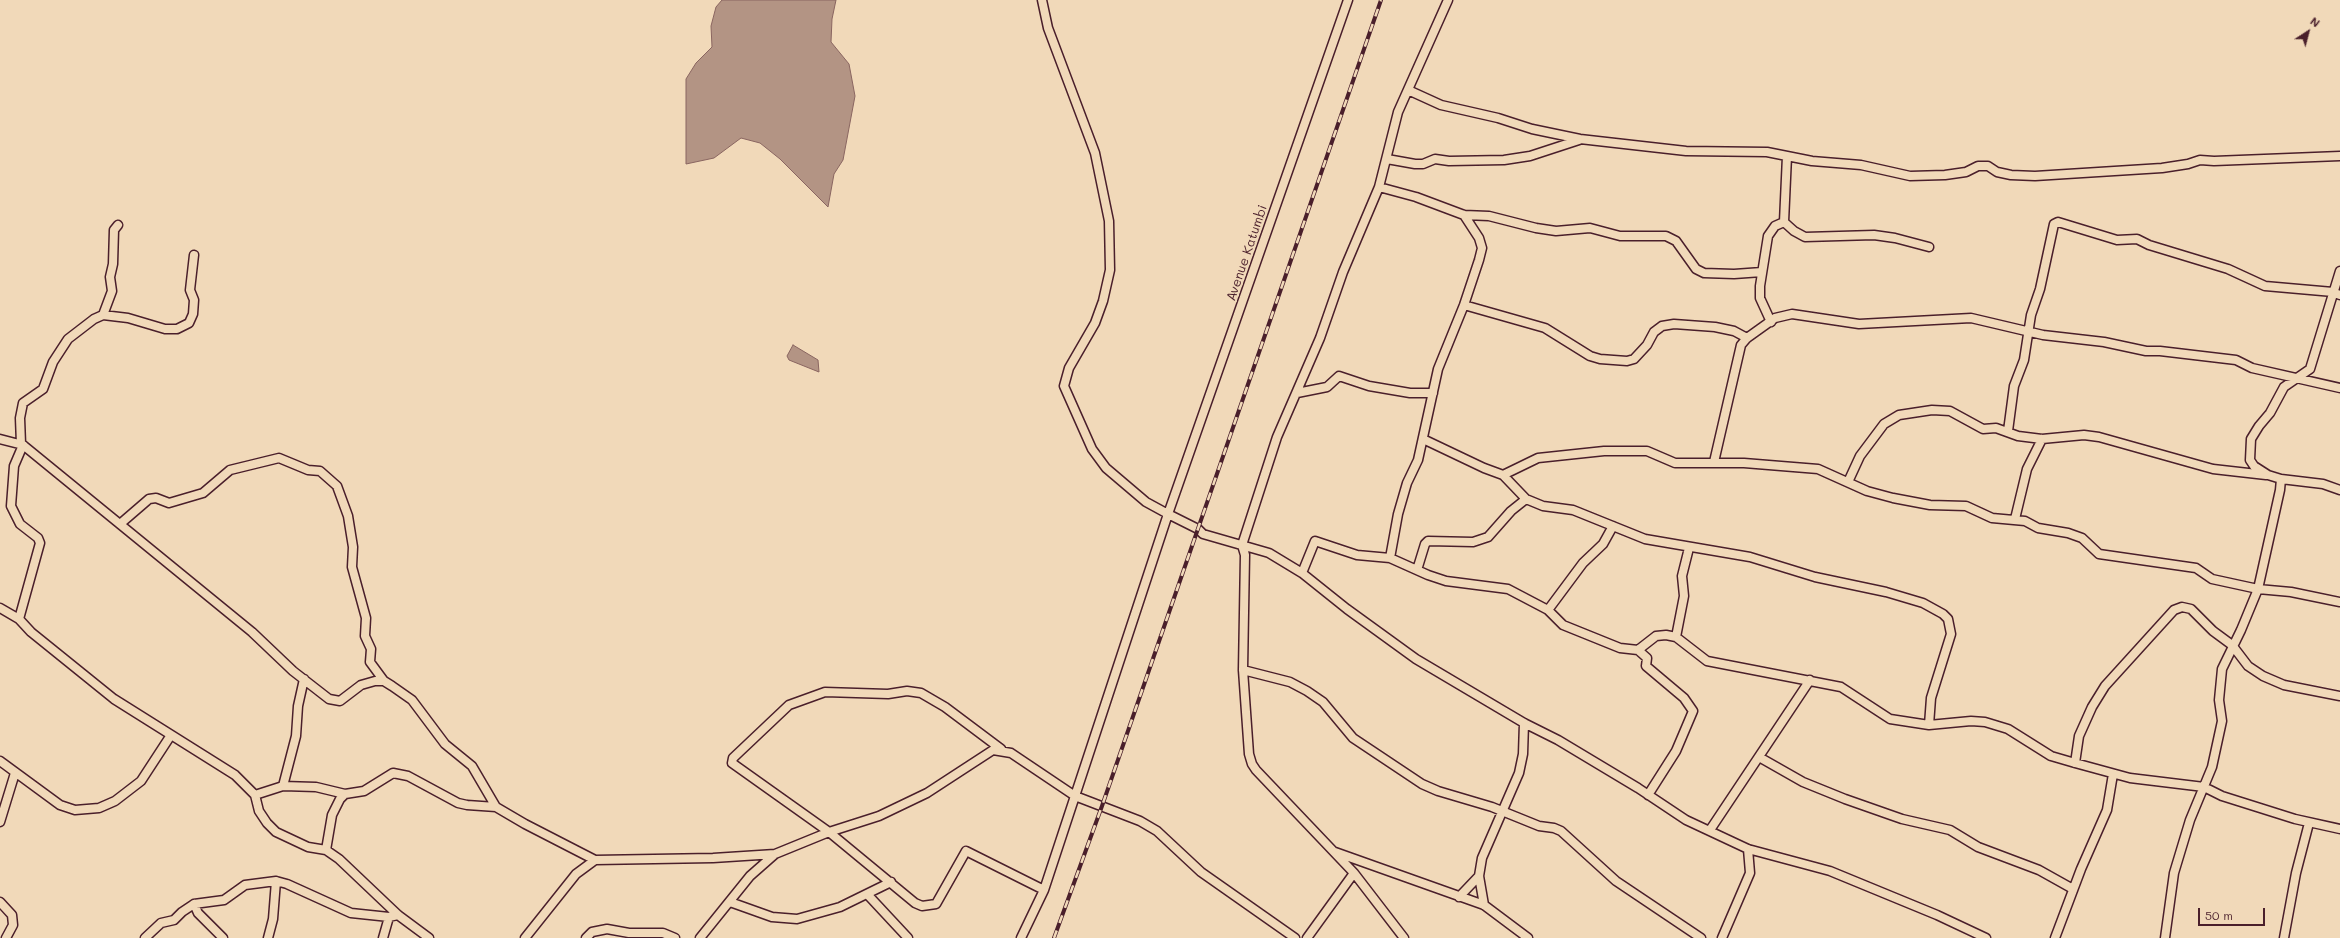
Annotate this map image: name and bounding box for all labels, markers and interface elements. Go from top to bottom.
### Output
north arrow [2288,12,2328,52]
text: N [2308,13,2323,30]
street label: Avenue Katumbi [1223,203,1271,303]
scale bar [2200,900,2267,926]
text: 50 m [2205,907,2233,923]

